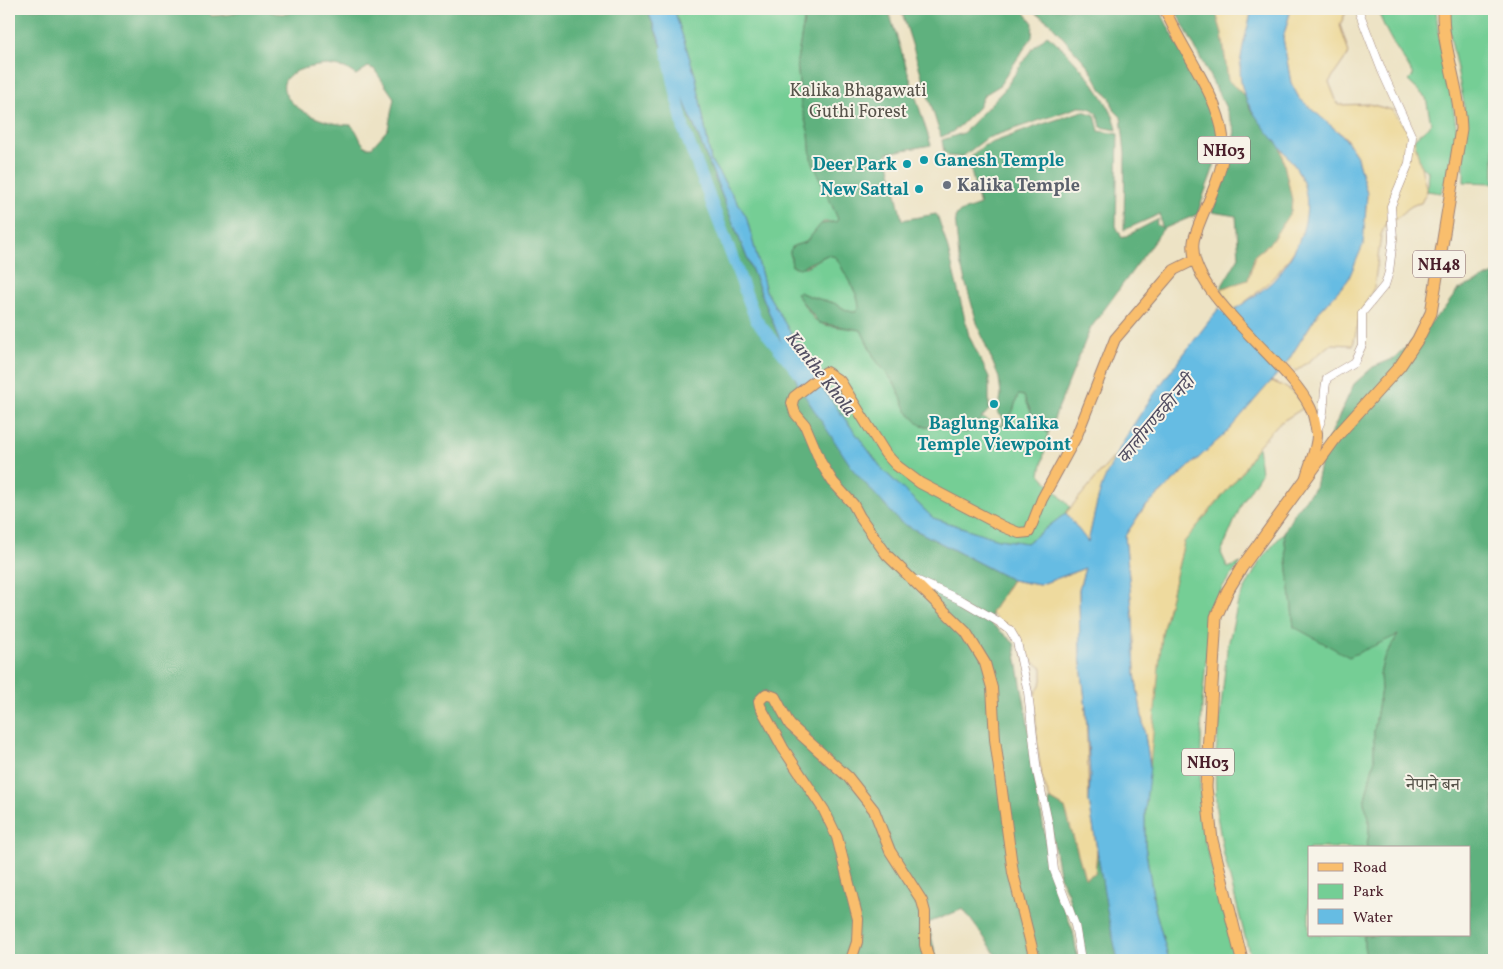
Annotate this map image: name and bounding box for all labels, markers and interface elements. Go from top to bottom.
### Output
park label: Kalika Bhagawati Guthi Forest [789,79,927,125]
road number: NH03 [1198,136,1250,164]
place label: Ganesh Temple [934,149,1064,174]
place label: Deer Park [812,153,897,178]
marker: Ganesh Temple [918,154,930,166]
marker: Deer Park [901,158,913,170]
place label: Kalika Temple [957,174,1080,199]
place label: New Sattal [820,178,909,203]
marker: Kalika Temple [941,179,953,191]
marker: New Sattal [913,183,925,195]
road number: NH48 [1413,250,1465,278]
water label: Kanthe Khola [779,327,862,422]
water label: कालीगण्डकी नदी [1112,367,1204,470]
marker: Baglung Kalika Temple Viewpoint [988,398,1000,410]
place label: Baglung Kalika Temple Viewpoint [917,412,1071,458]
road number: NH03 [1182,749,1234,776]
park label: नेपाने बन [1405,773,1461,798]
legend [1308,846,1470,936]
text: Road [1353,858,1387,879]
text: Park [1353,882,1384,903]
text: Water [1353,908,1393,929]

